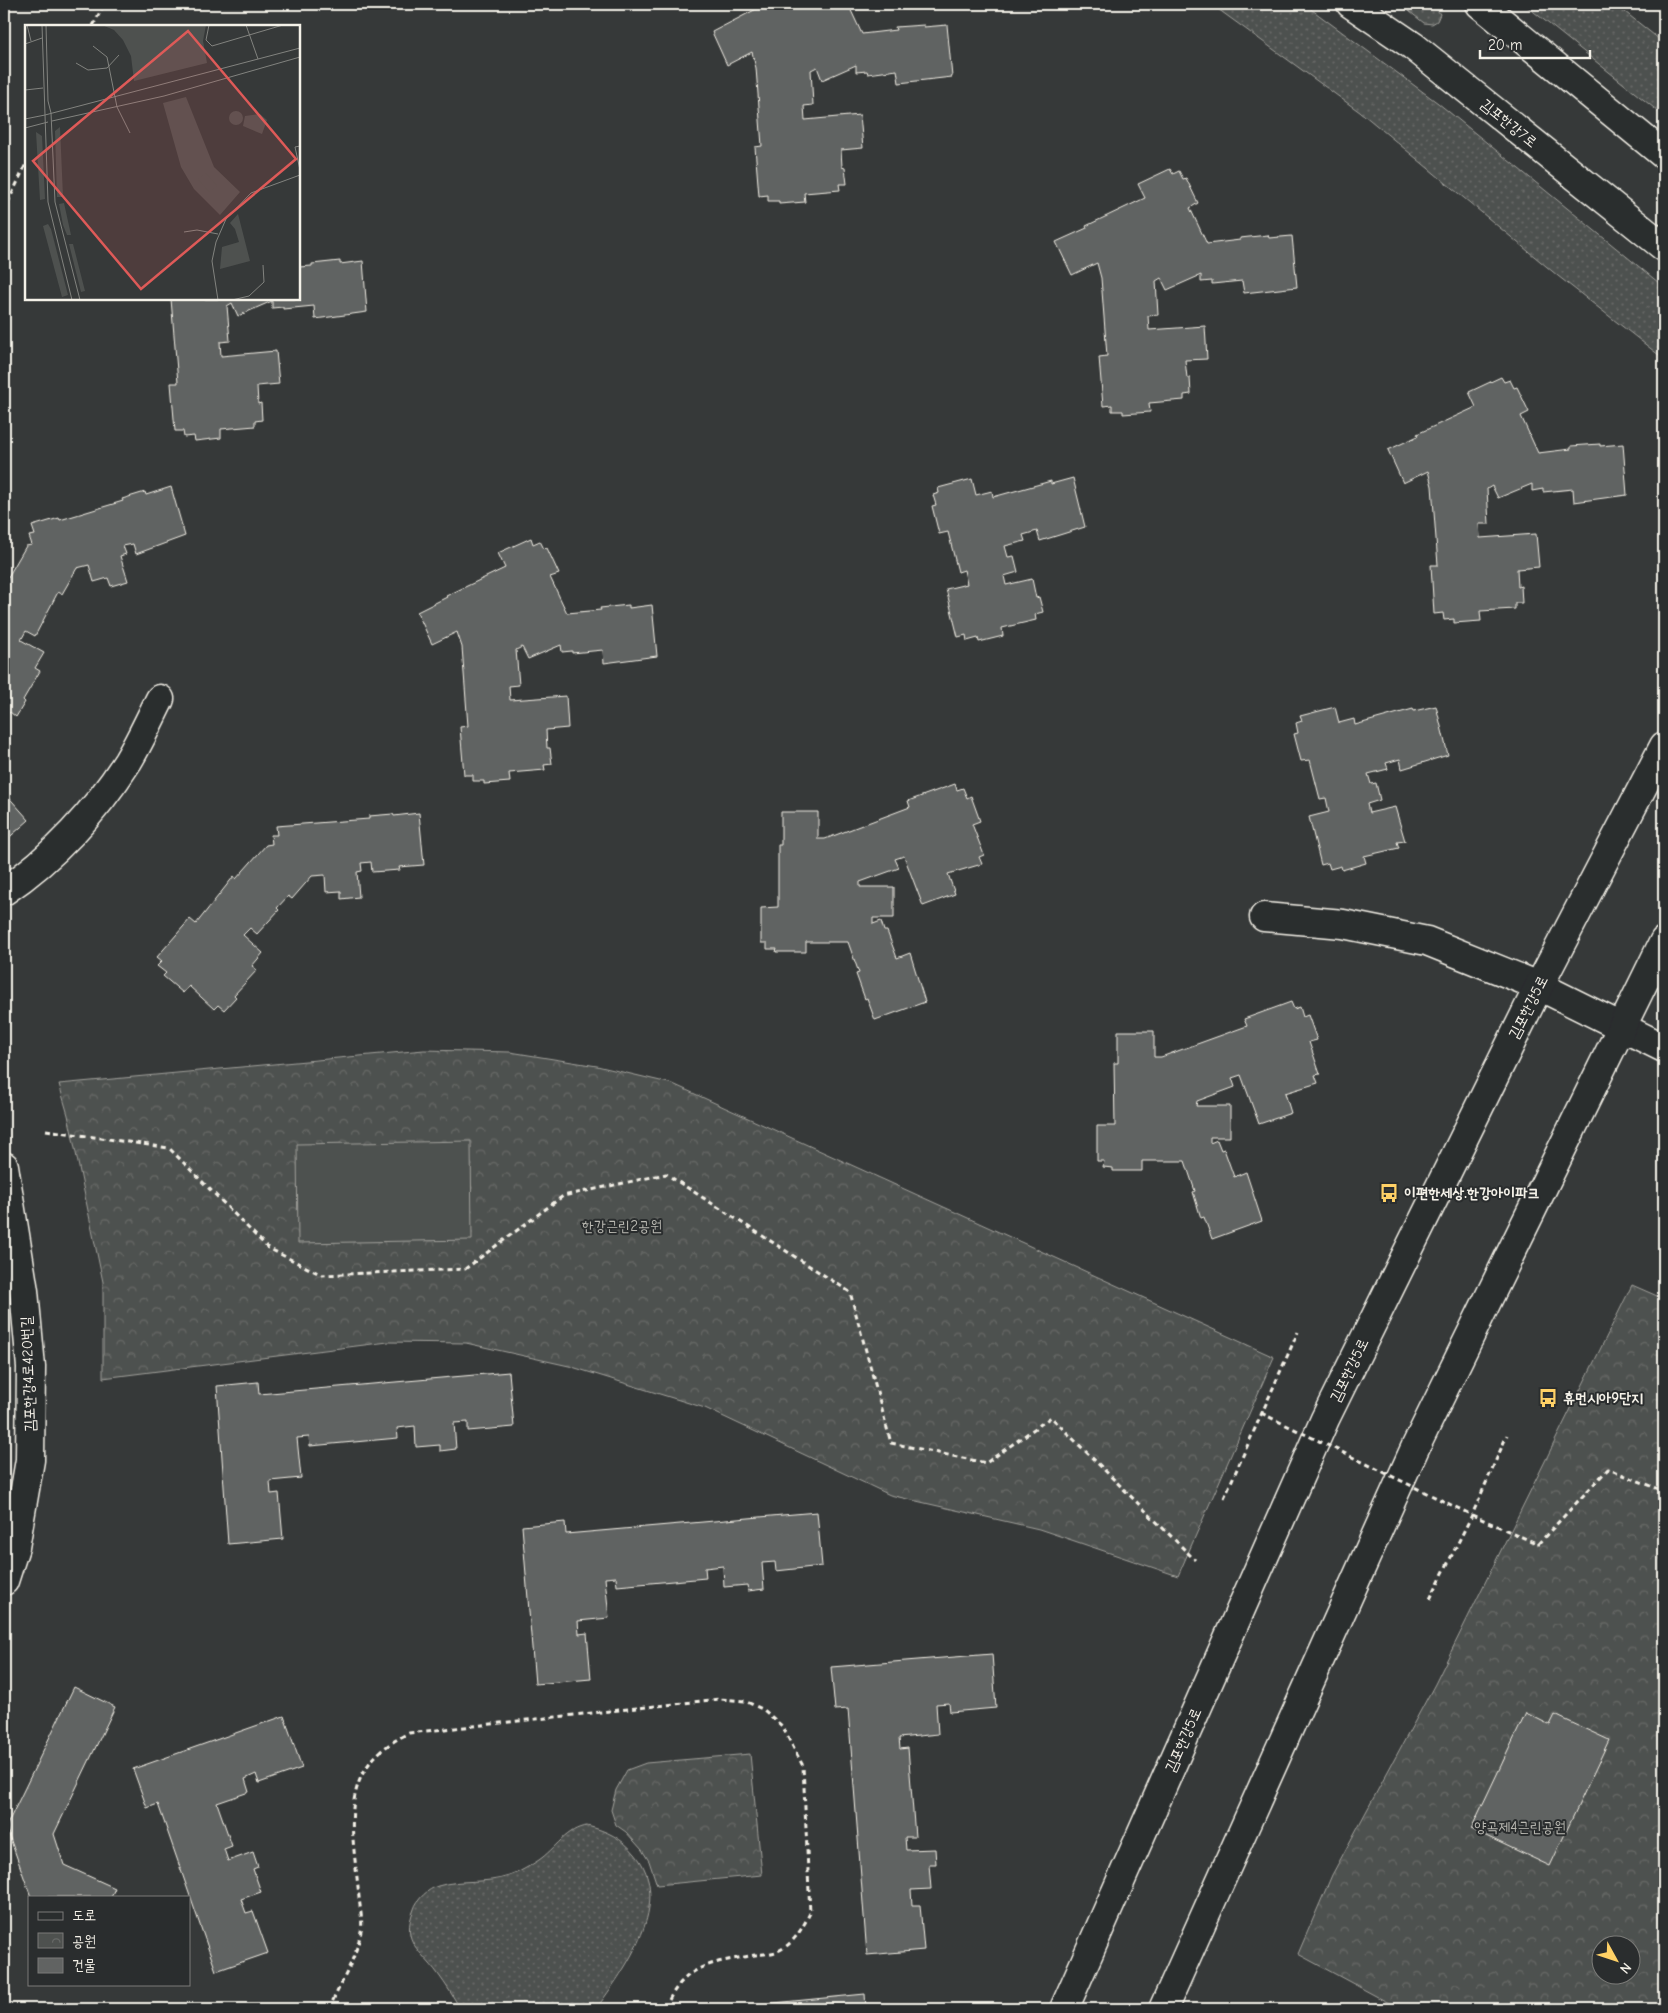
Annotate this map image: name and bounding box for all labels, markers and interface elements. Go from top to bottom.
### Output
inset map [25,25,300,300]
scale bar [1480,28,1590,60]
text: 20 m [1488,36,1522,54]
street label: 김포한강7로 [1477,95,1541,151]
street label: 김포한강5로 [1504,972,1552,1042]
bus stop icon: 이편한세상.한강아이파크 [1378,1182,1400,1204]
place label: 이편한세상.한강아이파크 [1404,1184,1540,1202]
park label: 한강근린2공원 [582,1217,662,1235]
street label: 김포한강4로420번길 [17,1316,39,1432]
street label: 김포한강5로 [1326,1335,1372,1405]
bus stop icon: 휴먼시아9단지 [1537,1387,1559,1409]
place label: 휴먼시아9단지 [1563,1389,1643,1407]
street label: 김포한강5로 [1161,1705,1205,1775]
park label: 양곡제4근린공원 [1474,1818,1566,1836]
legend [28,1896,190,1986]
text: 도로 [72,1906,96,1924]
text: 공원 [72,1932,96,1950]
north arrow [1590,1936,1640,1986]
text: 건물 [72,1956,96,1974]
text: N [1616,1959,1635,1977]

